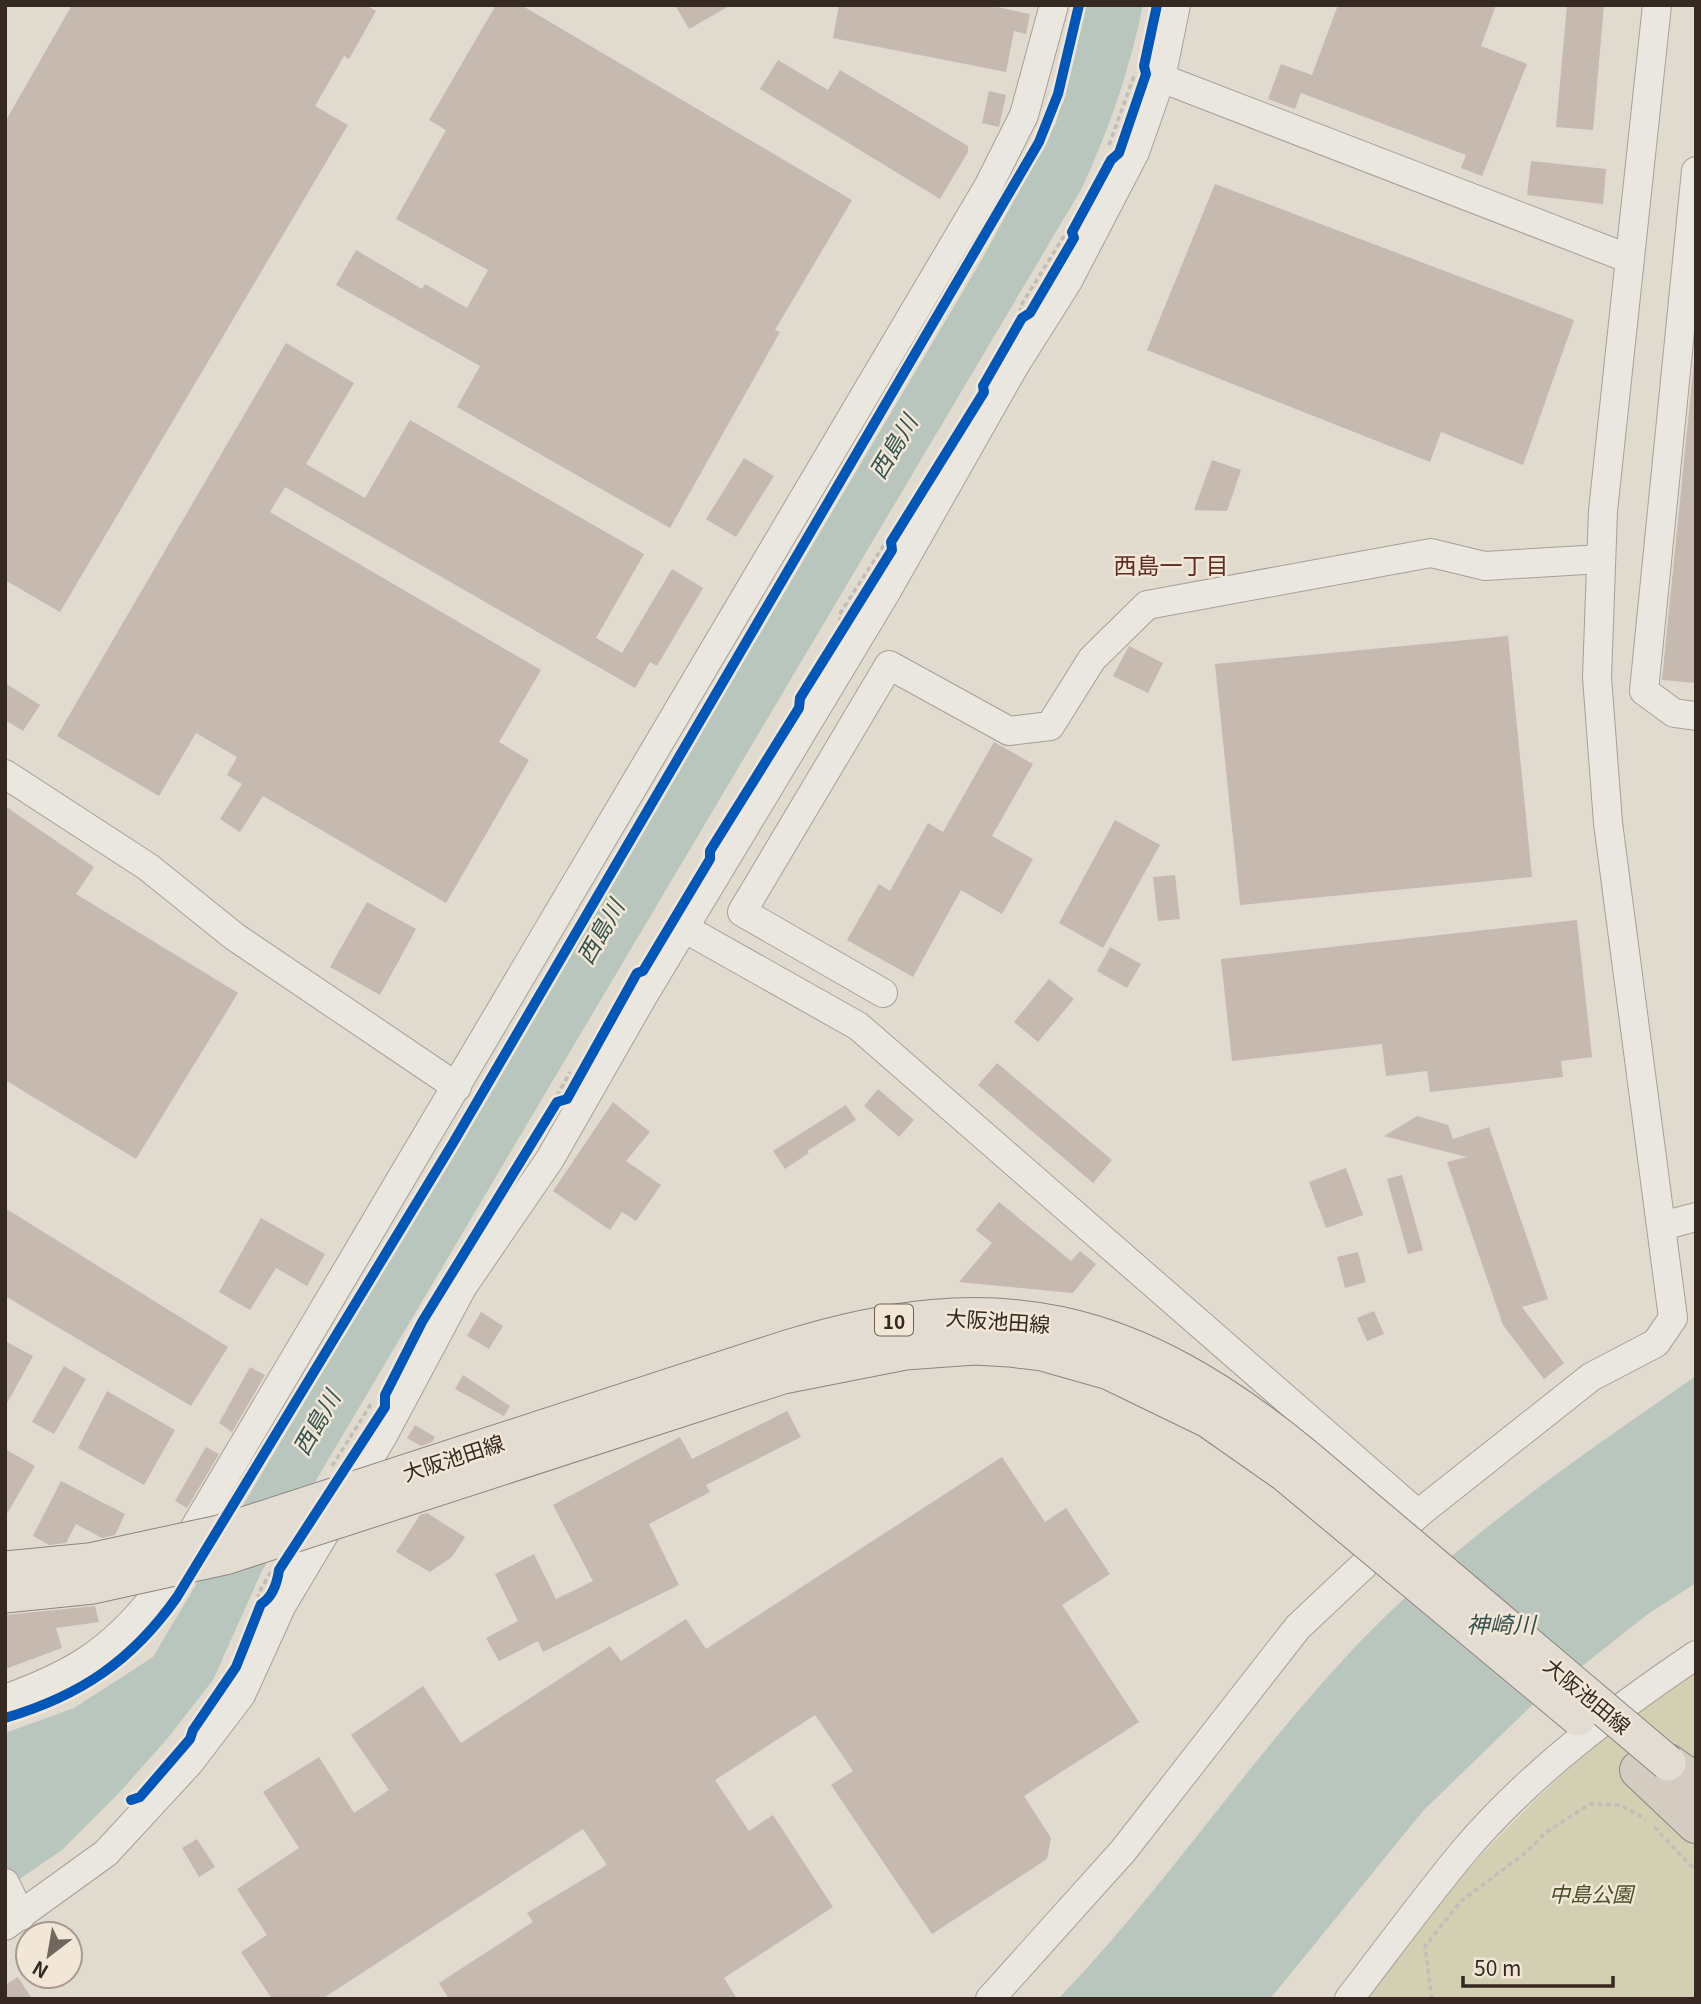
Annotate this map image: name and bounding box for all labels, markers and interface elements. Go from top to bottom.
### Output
water label: 西島川 [860,405,926,484]
district label: 西島一丁目 [1114,547,1229,581]
water label: 西島川 [567,890,632,969]
street label: 大阪池田線 [945,1301,1051,1339]
road number: 10 [875,1304,913,1336]
water label: 西島川 [283,1381,348,1460]
street label: 大阪池田線 [398,1427,508,1487]
water label: 神崎川 [1467,1606,1539,1640]
street label: 大阪池田線 [1538,1650,1638,1740]
park label: 中島公園 [1549,1878,1636,1908]
north arrow [14,1920,84,1990]
scale bar [1463,1944,1614,1988]
text: 50 m [1474,1952,1521,1982]
text: N [26,1956,53,1986]

